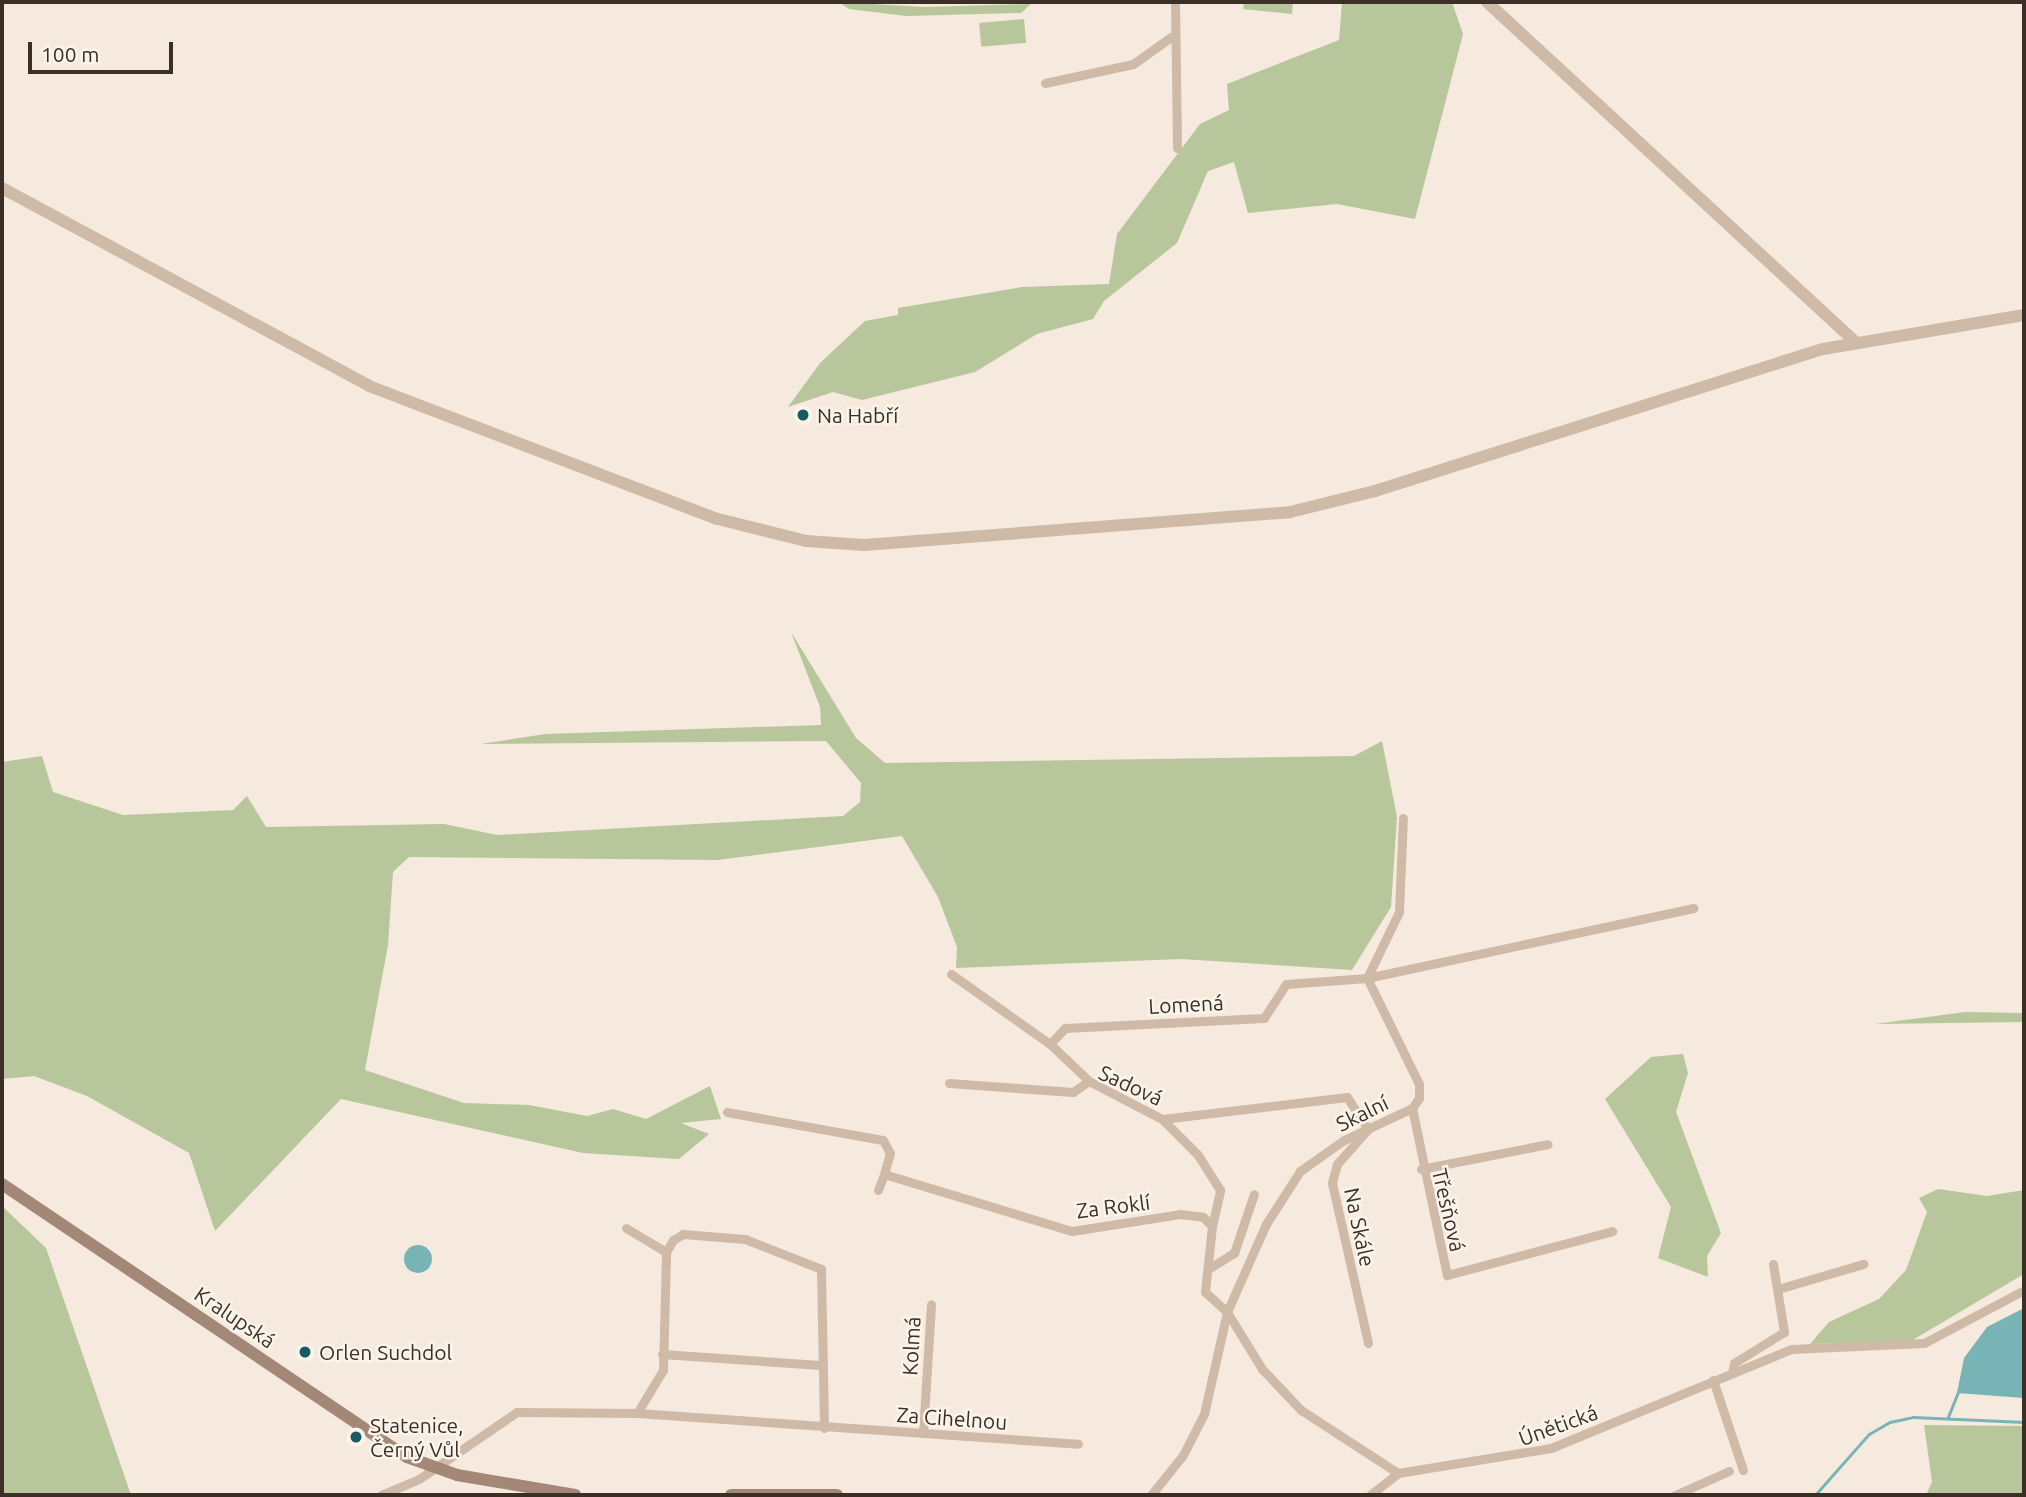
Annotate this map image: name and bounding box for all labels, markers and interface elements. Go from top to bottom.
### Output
scale bar [32,28,177,72]
text: 100 m [41,42,99,66]
place label: Na Habří [817,402,898,428]
marker: Na Habří [795,407,811,423]
street label: Lomená [1148,989,1224,1019]
street label: Sadová [1095,1059,1167,1111]
street label: Skalní [1332,1090,1392,1136]
street label: Třešňová [1427,1166,1471,1254]
street label: Na Skále [1339,1185,1381,1269]
street label: Za Roklí [1075,1189,1151,1223]
street label: Kralupská [190,1281,280,1353]
street label: Kolmá [897,1316,925,1376]
place label: Orlen Suchdol [319,1339,452,1365]
marker: Orlen Suchdol [297,1344,313,1360]
street label: Únětická [1515,1399,1601,1451]
street label: Za Cihelnou [896,1402,1008,1434]
place label: Statenice, Černý Vůl [370,1412,463,1462]
marker: Statenice, Černý Vůl [348,1429,364,1445]

